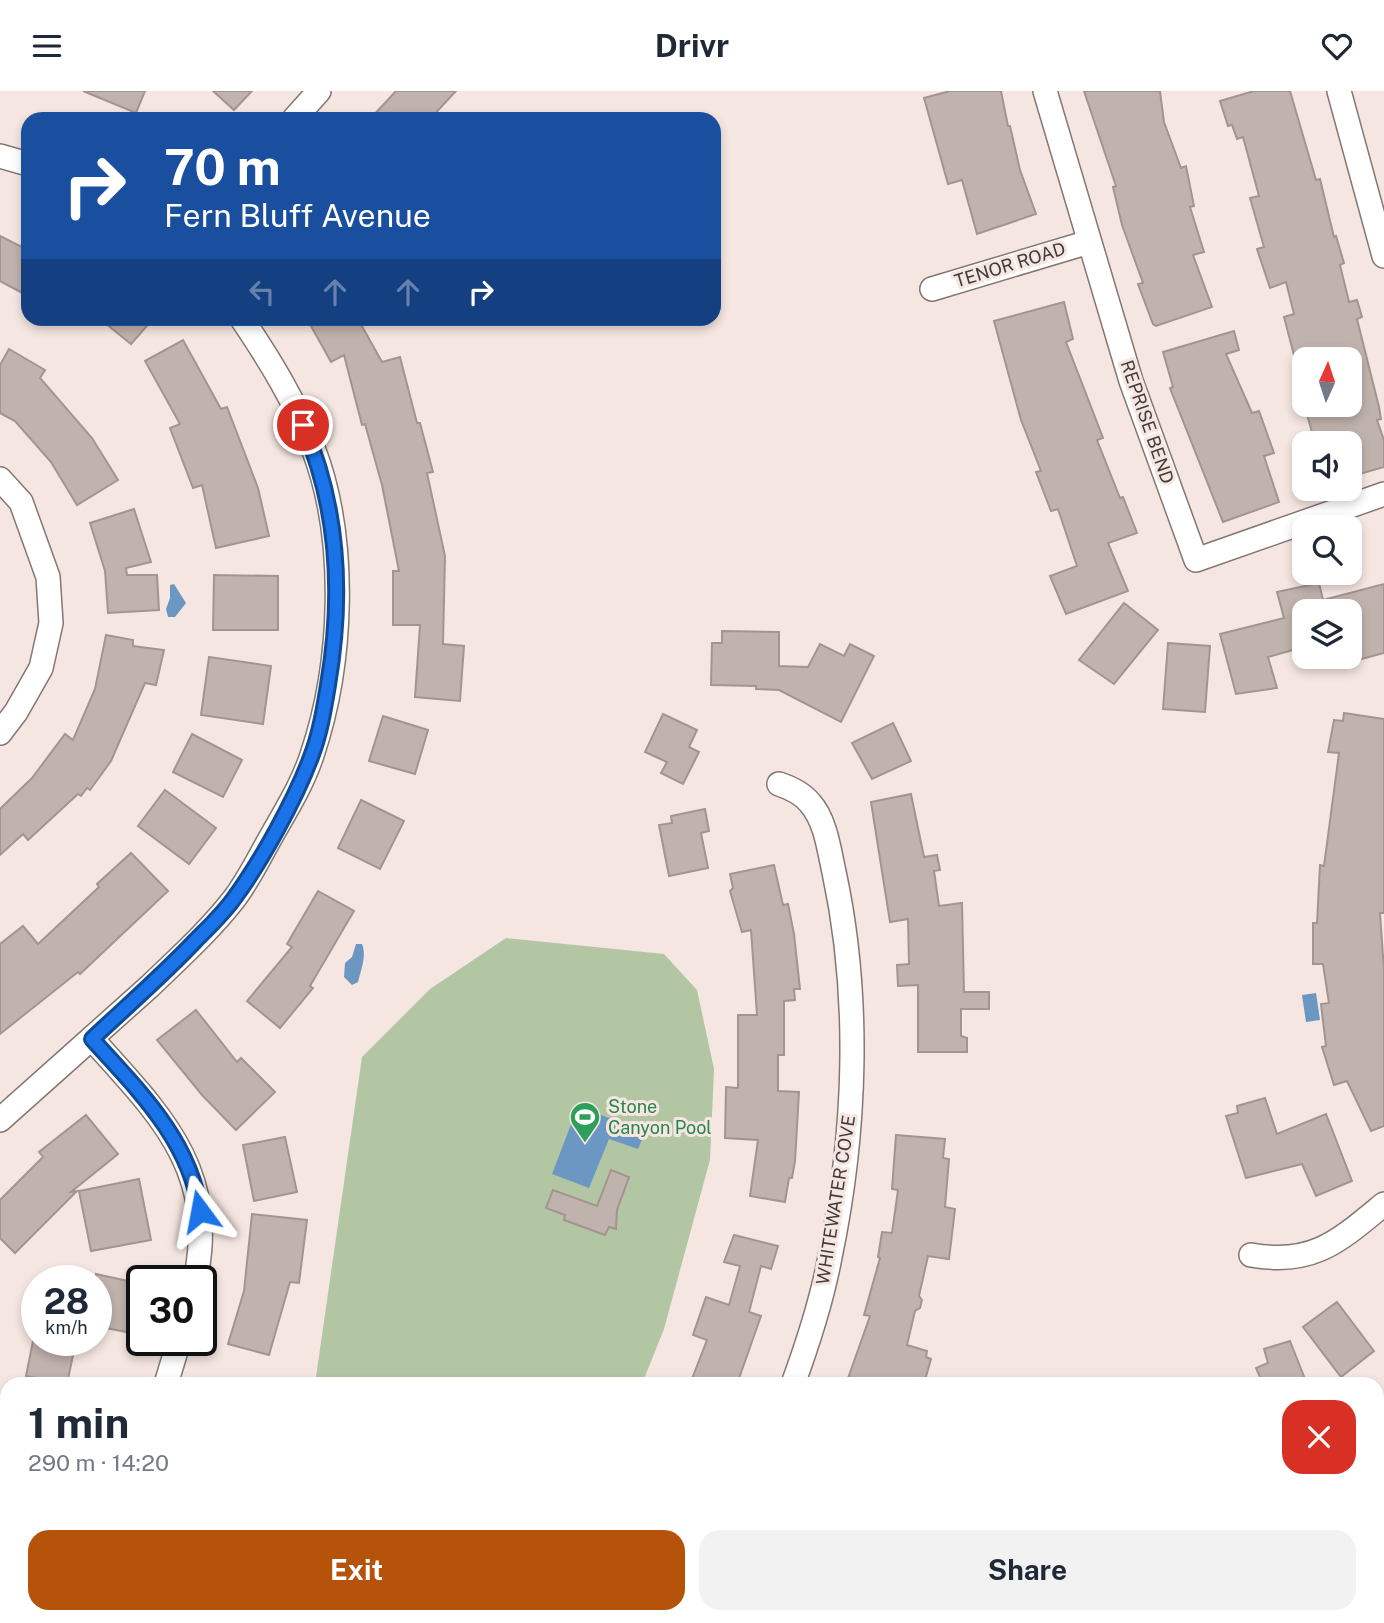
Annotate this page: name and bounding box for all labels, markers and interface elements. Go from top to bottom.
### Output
icon: menu [28,27,66,65]
text: Drivr [655,27,729,64]
icon: heart [1318,27,1356,65]
text: 70 m [164,138,281,196]
icon: right [49,140,140,231]
text: Fern Bluff Avenue [164,197,431,234]
street label: TENOR ROAD [952,238,1068,291]
icon: left [243,273,281,311]
icon: ahead [316,273,354,311]
icon: ahead [389,273,427,311]
icon: right [462,273,500,311]
north arrow [1292,347,1362,417]
map controls [1292,347,1362,669]
street label: REPRISE BEND [1116,357,1178,486]
pin [273,395,333,455]
icon: arrive [284,406,322,444]
button: sound [1292,431,1362,501]
button: search [1292,515,1362,585]
button: layers [1292,599,1362,669]
place label: Stone Canyon Pool [608,1096,712,1138]
sports icon: Stone Canyon Pool [568,1100,602,1144]
street label: WHITEWATER COVE [812,1114,859,1286]
position arrow [163,1174,237,1248]
speed limit sign: 30 [126,1265,217,1356]
text: 28 [44,1281,89,1322]
text: km/h [45,1317,88,1338]
text: 1 min [28,1398,129,1447]
button: close [1282,1400,1356,1474]
text: 290 m · 14:20 [28,1449,169,1476]
button: Exit [28,1530,685,1610]
button: Share [699,1530,1356,1610]

